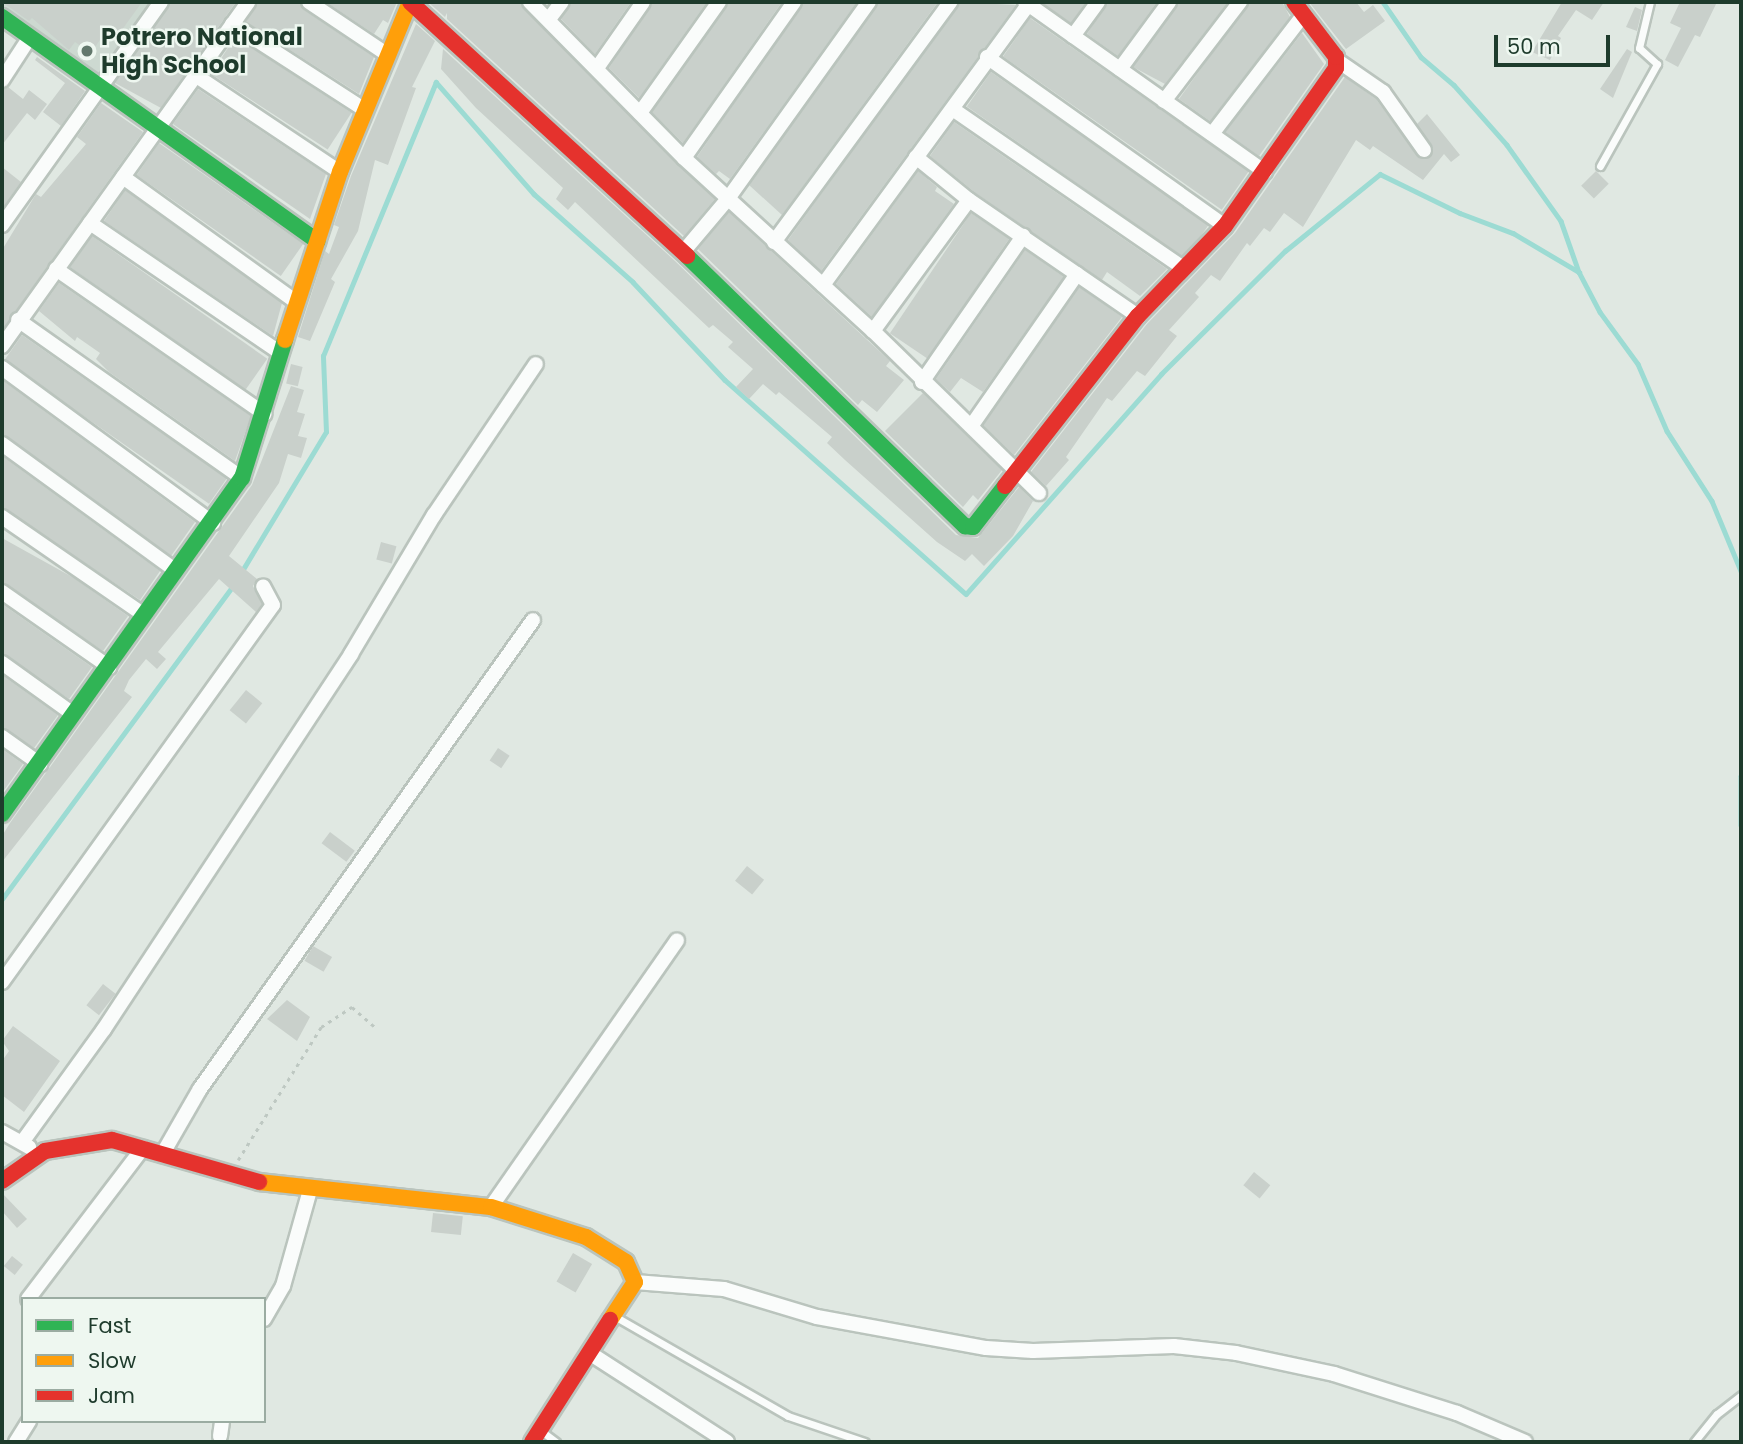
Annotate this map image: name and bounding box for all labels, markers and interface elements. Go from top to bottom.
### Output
scale bar [1498,21,1614,65]
place label: Potrero National High School [101,23,303,79]
text: 50 m [1507,32,1561,61]
marker: Potrero National High School [79,43,95,59]
legend [21,1297,266,1423]
text: Fast [88,1311,131,1340]
text: Slow [88,1346,136,1375]
text: Jam [88,1381,135,1410]

